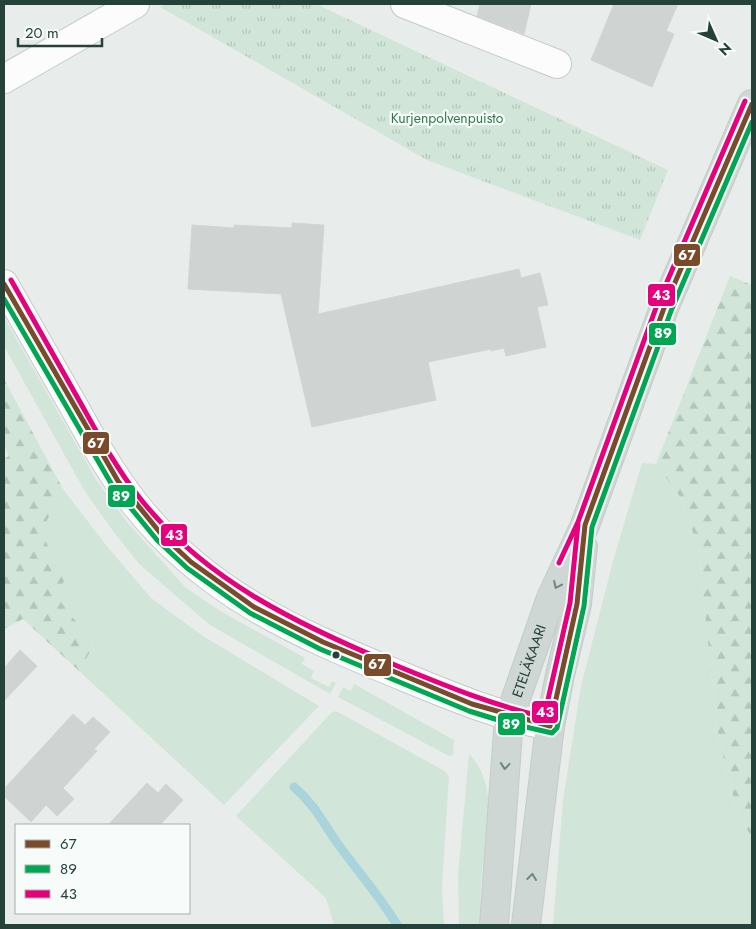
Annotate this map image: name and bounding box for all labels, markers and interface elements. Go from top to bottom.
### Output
scale bar [18,15,101,47]
north arrow [691,15,741,65]
text: 20 m [25,22,59,44]
text: N [714,38,736,60]
park label: Kurjenpolvenpuisto [391,108,504,128]
line badge: 67 [673,243,701,267]
text: 67 [678,245,696,265]
line badge: 43 [647,283,676,307]
text: 43 [652,285,671,305]
line badge: 89 [648,322,677,346]
text: 89 [654,323,672,343]
line badge: 67 [82,431,110,455]
text: 67 [87,433,105,453]
line badge: 89 [107,484,136,508]
text: 89 [112,486,130,506]
line badge: 43 [160,523,188,547]
text: 43 [165,525,184,545]
one-way arrow [553,580,563,589]
street label: ETELÄKAARI [507,622,551,700]
unlabelled marker [331,650,341,660]
line badge: 67 [363,653,392,677]
text: 67 [368,654,386,674]
line badge: 43 [531,700,559,724]
text: 43 [536,702,555,722]
line badge: 89 [497,712,526,736]
text: 89 [502,714,520,734]
one-way arrow [499,762,510,770]
legend [15,824,190,914]
text: 67 [60,833,77,855]
text: 89 [60,858,77,880]
one-way arrow [526,873,537,881]
text: 43 [60,883,77,905]

